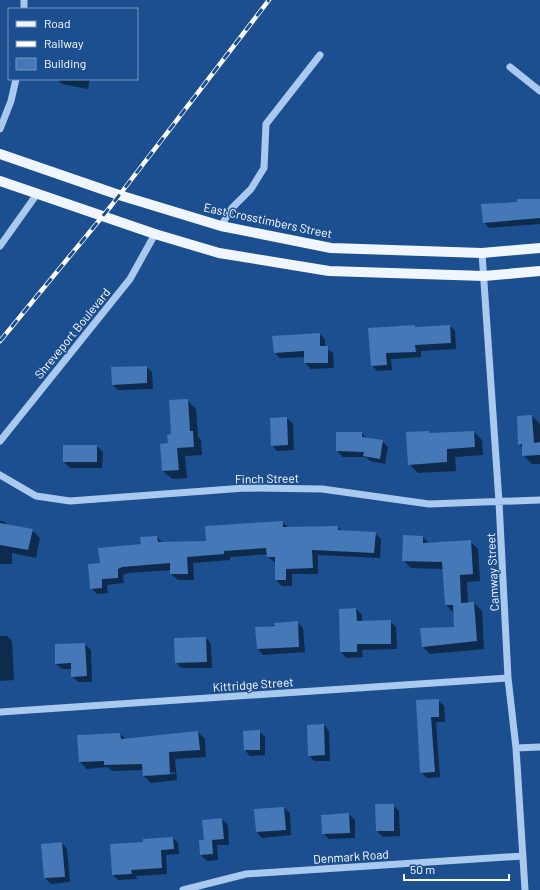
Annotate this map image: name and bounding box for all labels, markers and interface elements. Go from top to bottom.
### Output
legend [8,8,138,80]
text: Road [44,16,71,30]
text: Railway [44,36,84,50]
text: Building [44,56,86,70]
street label: East Crosstimbers Street [203,200,333,240]
street label: Shreveport Boulevard [31,285,113,381]
street label: Finch Street [235,470,299,486]
street label: Camway Street [483,532,501,612]
street label: Kittridge Street [212,674,294,694]
street label: Denmark Road [313,846,389,866]
scale bar [404,856,509,882]
text: 50 m [410,862,435,876]

